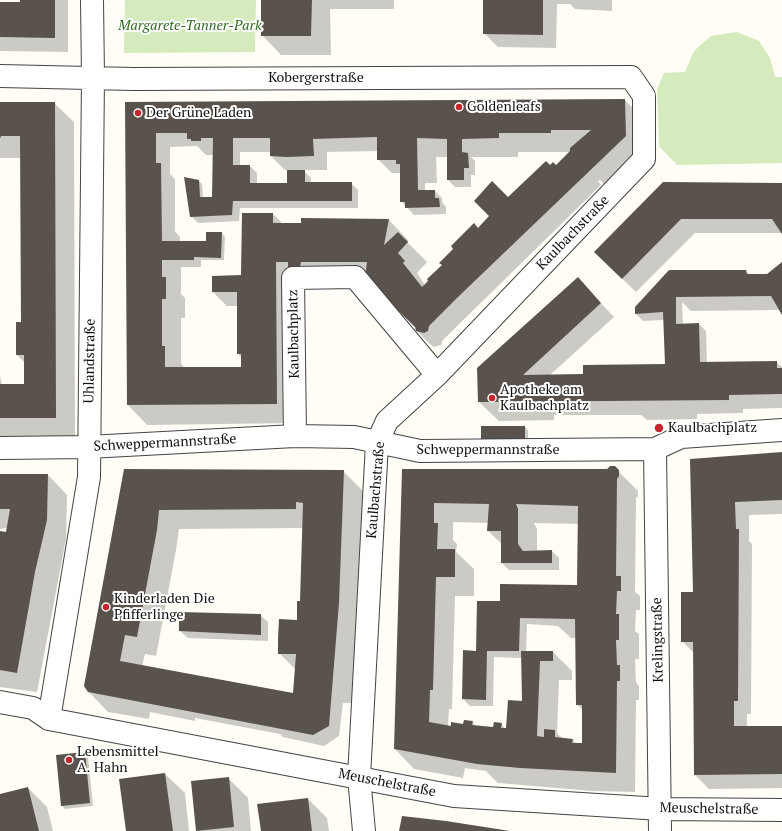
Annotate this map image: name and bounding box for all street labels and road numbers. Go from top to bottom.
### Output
street label: Kobergerstraße [268,70,364,86]
street label: Kaulbachstraße [533,192,613,274]
street label: Kaulbachplatz [285,289,303,379]
street label: Uhlandstraße [81,319,99,403]
street label: Schweppermannstraße [93,431,237,455]
street label: Kaulbachstraße [363,441,389,539]
street label: Schweppermannstraße [416,442,560,458]
street label: Krelingstraße [649,597,667,683]
street label: Meuschelstraße [337,765,437,801]
street label: Meuschelstraße [659,800,759,818]

